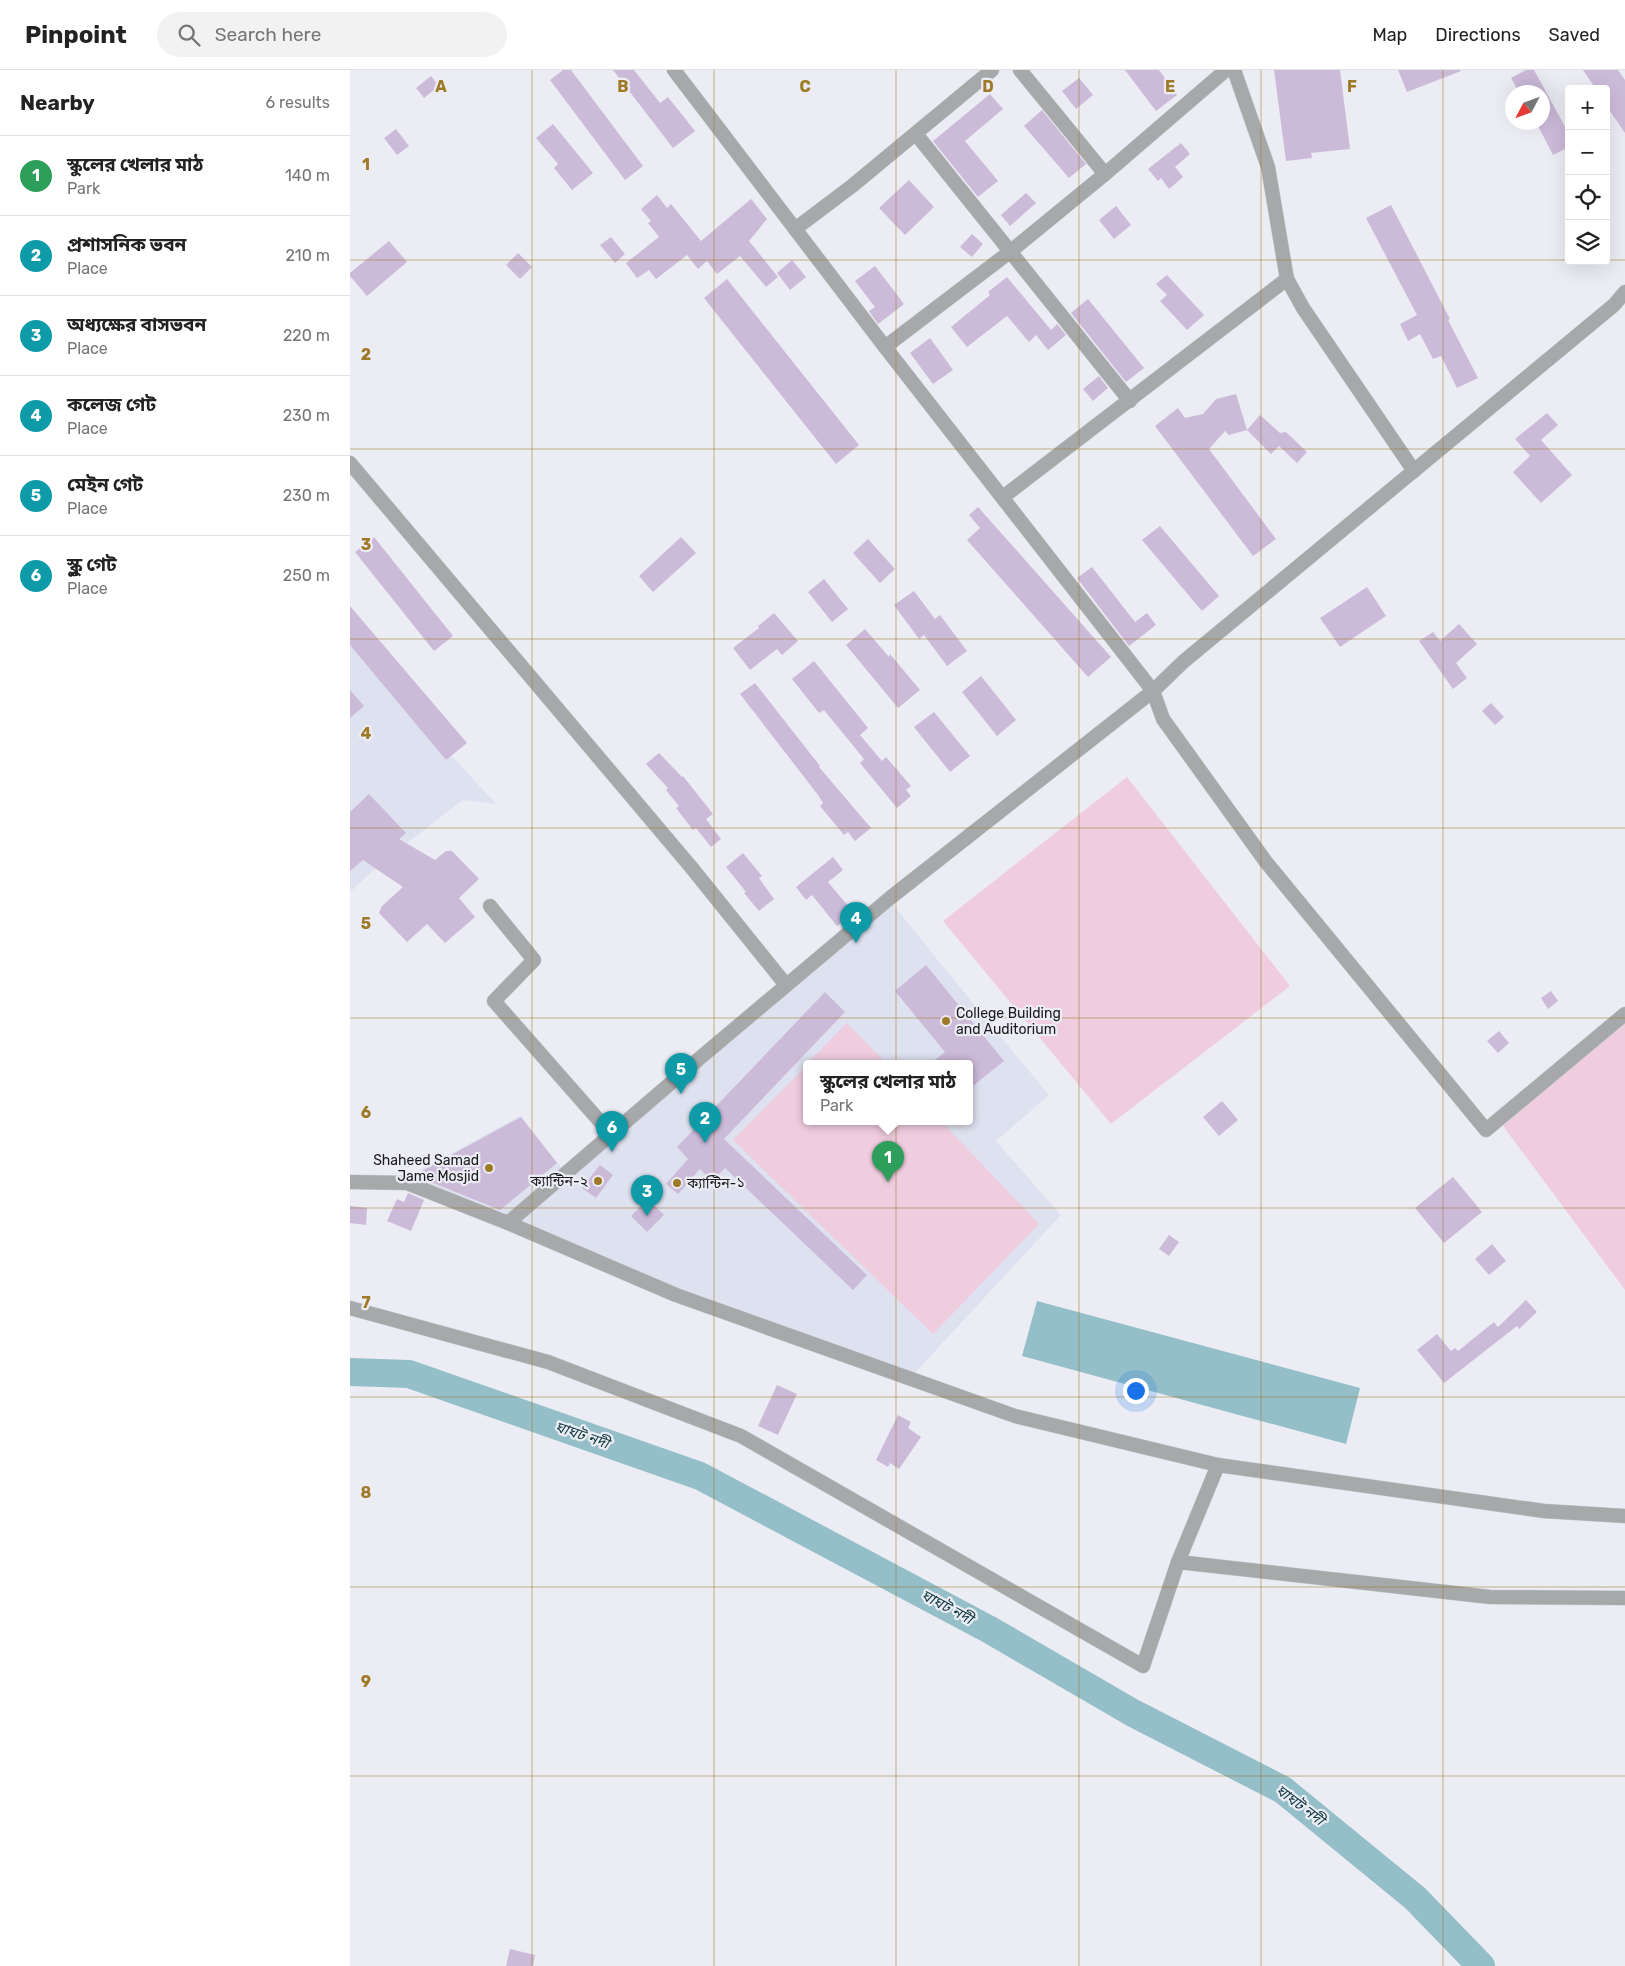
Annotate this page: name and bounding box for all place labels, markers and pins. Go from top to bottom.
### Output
pin: 4 [840,902,872,943]
place label: College Building and Auditorium [956,1005,1061,1038]
marker: College Building and Auditorium [940,1015,952,1027]
pin: 5 [665,1053,697,1094]
pin: 2 [689,1102,721,1143]
pin: 6 [596,1111,628,1152]
pin: 1 [872,1141,904,1182]
place label: Shaheed Samad Jame Mosjid [373,1152,479,1185]
marker: Shaheed Samad Jame Mosjid [483,1162,495,1174]
place label: ক্যান্টিন-২ [529,1173,589,1190]
marker: ক্যান্টিন-২ [592,1175,604,1187]
pin: 3 [631,1175,663,1216]
place label: ক্যান্টিন-১ [686,1175,745,1192]
marker: ক্যান্টিন-১ [671,1177,683,1189]

